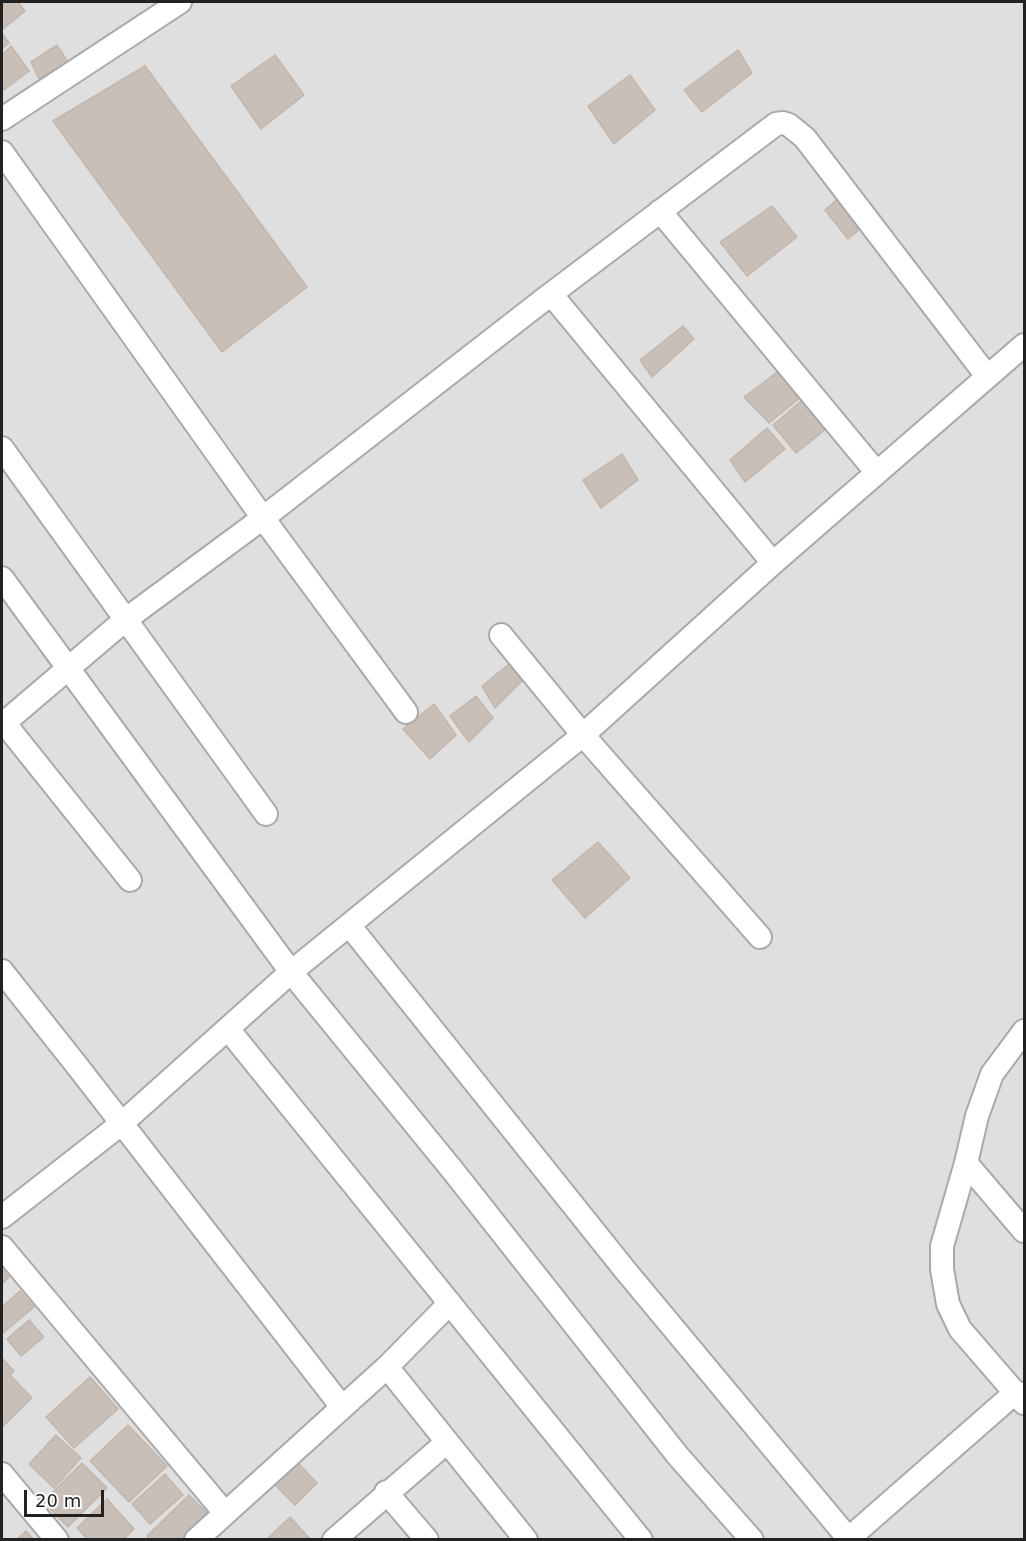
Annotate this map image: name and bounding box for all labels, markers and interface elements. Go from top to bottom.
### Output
scale bar [27,1478,106,1516]
text: 20 m [35,1490,81,1511]

